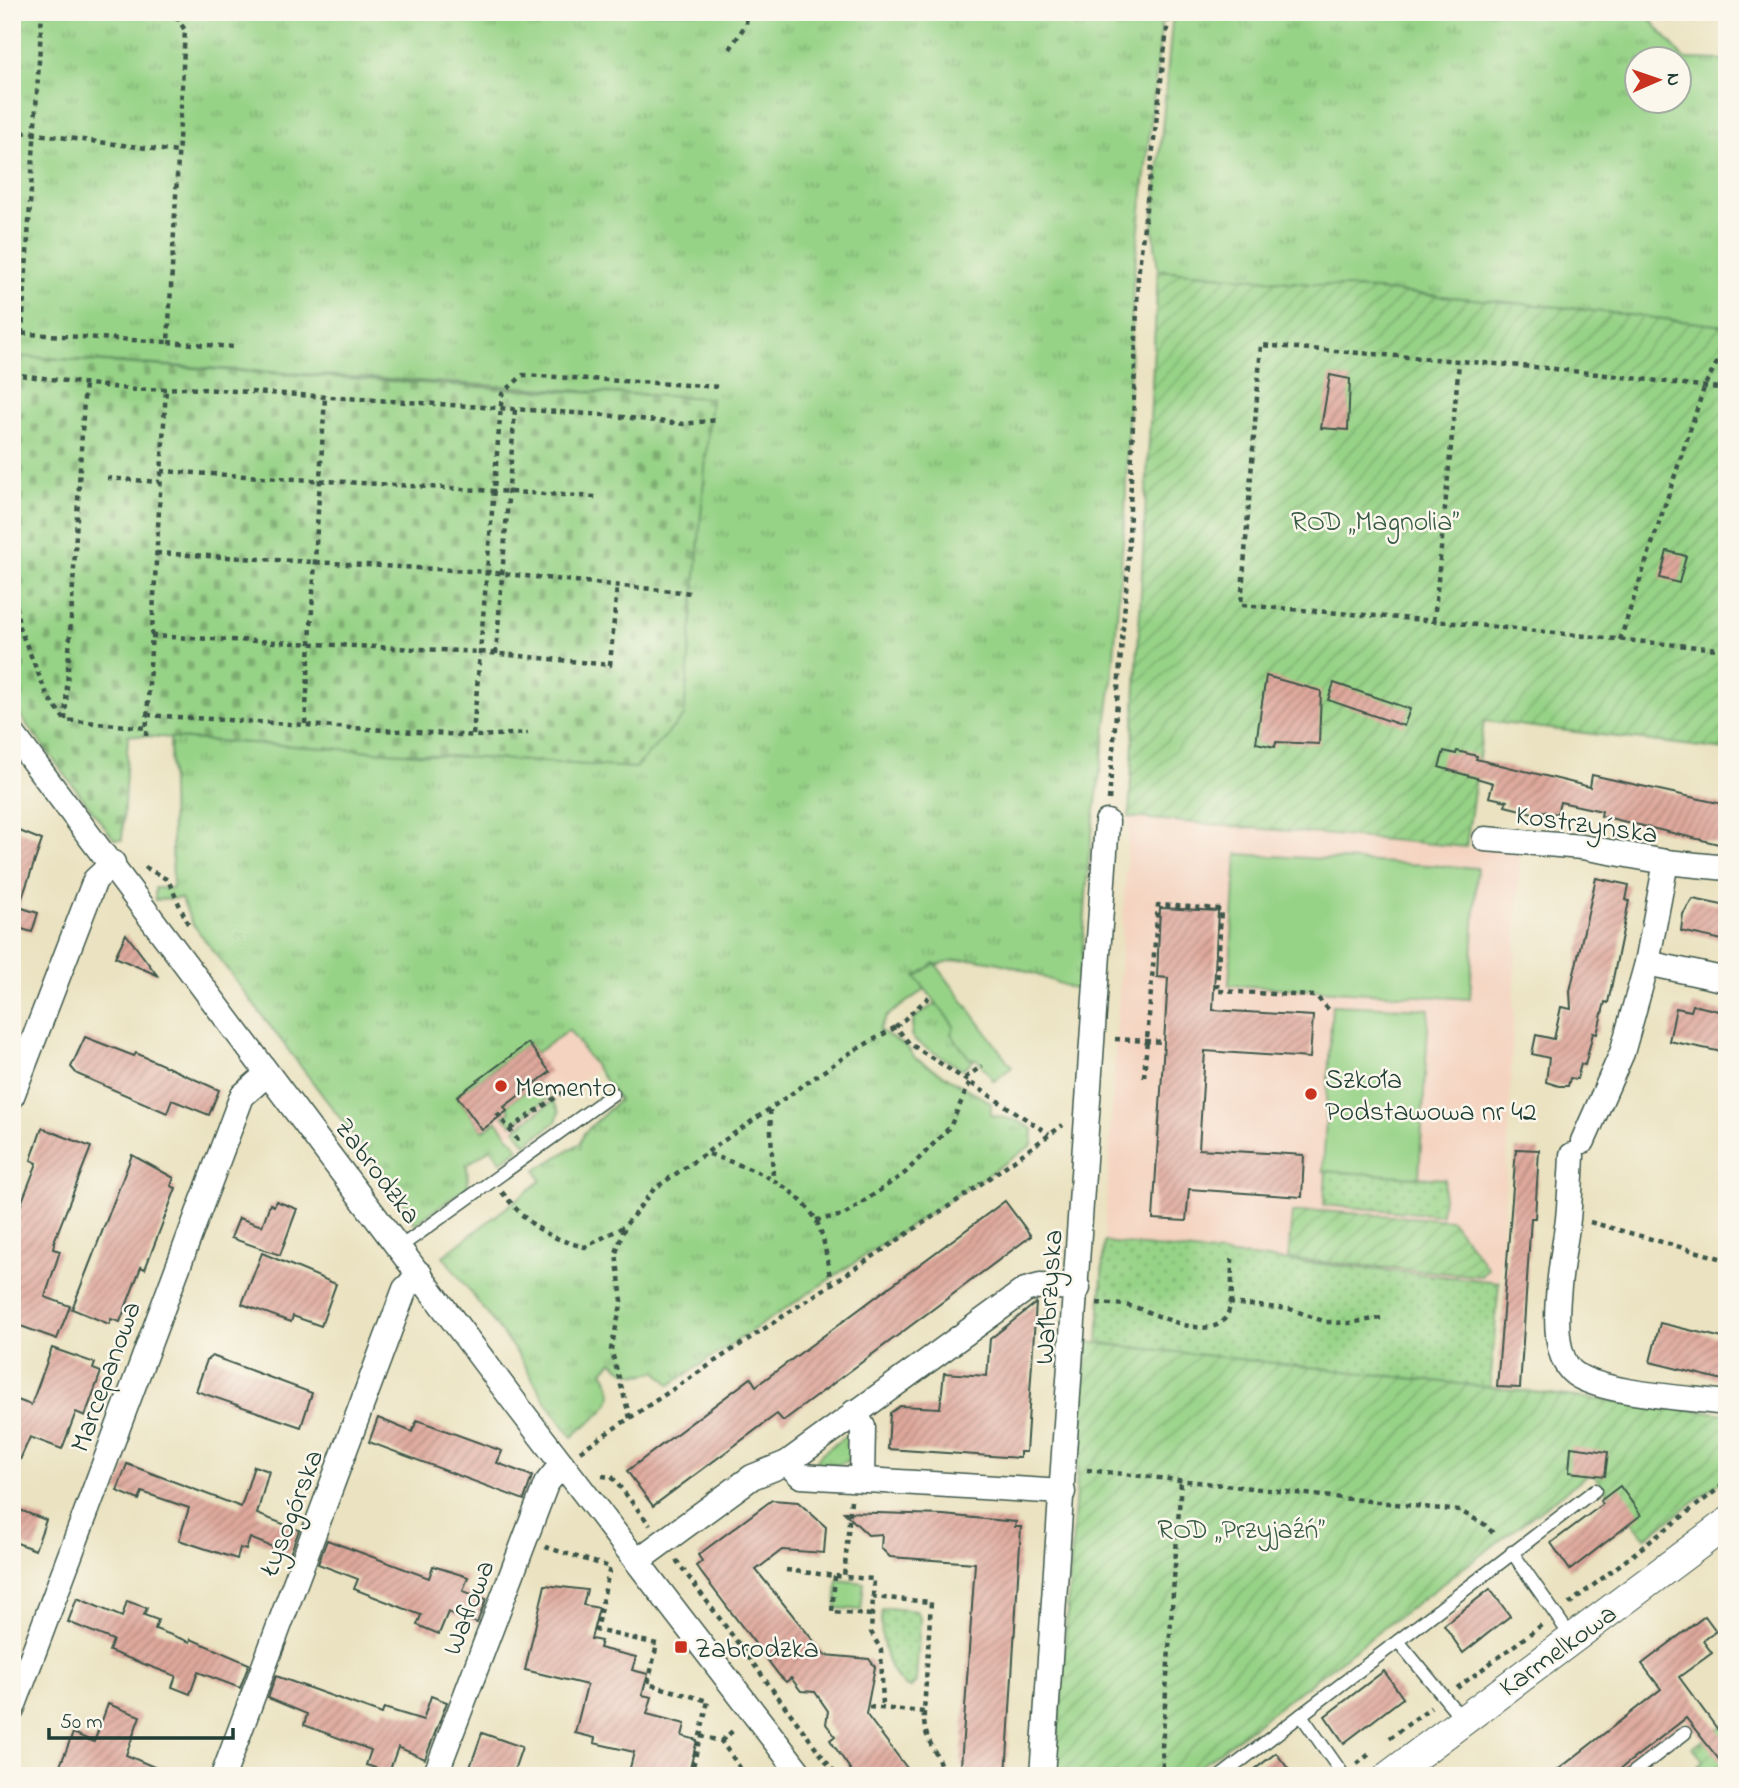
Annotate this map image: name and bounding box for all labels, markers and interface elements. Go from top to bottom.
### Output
north arrow [1624,46,1694,116]
text: N [1659,73,1686,87]
park label: ROD „Magnolia” [1291,503,1459,544]
street label: Kostrzyńska [1513,796,1660,857]
place label: Szkoła Podstawowa nr 42 [1325,1061,1537,1134]
place label: Memento [515,1069,617,1110]
marker: Memento [493,1078,509,1094]
marker: Szkoła Podstawowa nr 42 [1303,1086,1319,1102]
street label: Zabrodzka [323,1110,430,1234]
street label: Wałbrzyska [1025,1228,1076,1366]
street label: Marcepanowa [61,1296,154,1458]
street label: Łysogórska [250,1444,336,1583]
park label: ROD „Przyjaźń” [1157,1511,1325,1552]
street label: Waflowa [433,1555,507,1662]
street label: Karmelkowa [1492,1595,1626,1709]
place label: Zabrodzka [695,1630,819,1671]
marker: Zabrodzka [673,1639,689,1655]
scale bar [49,1697,233,1741]
text: 50 m [60,1708,103,1738]

